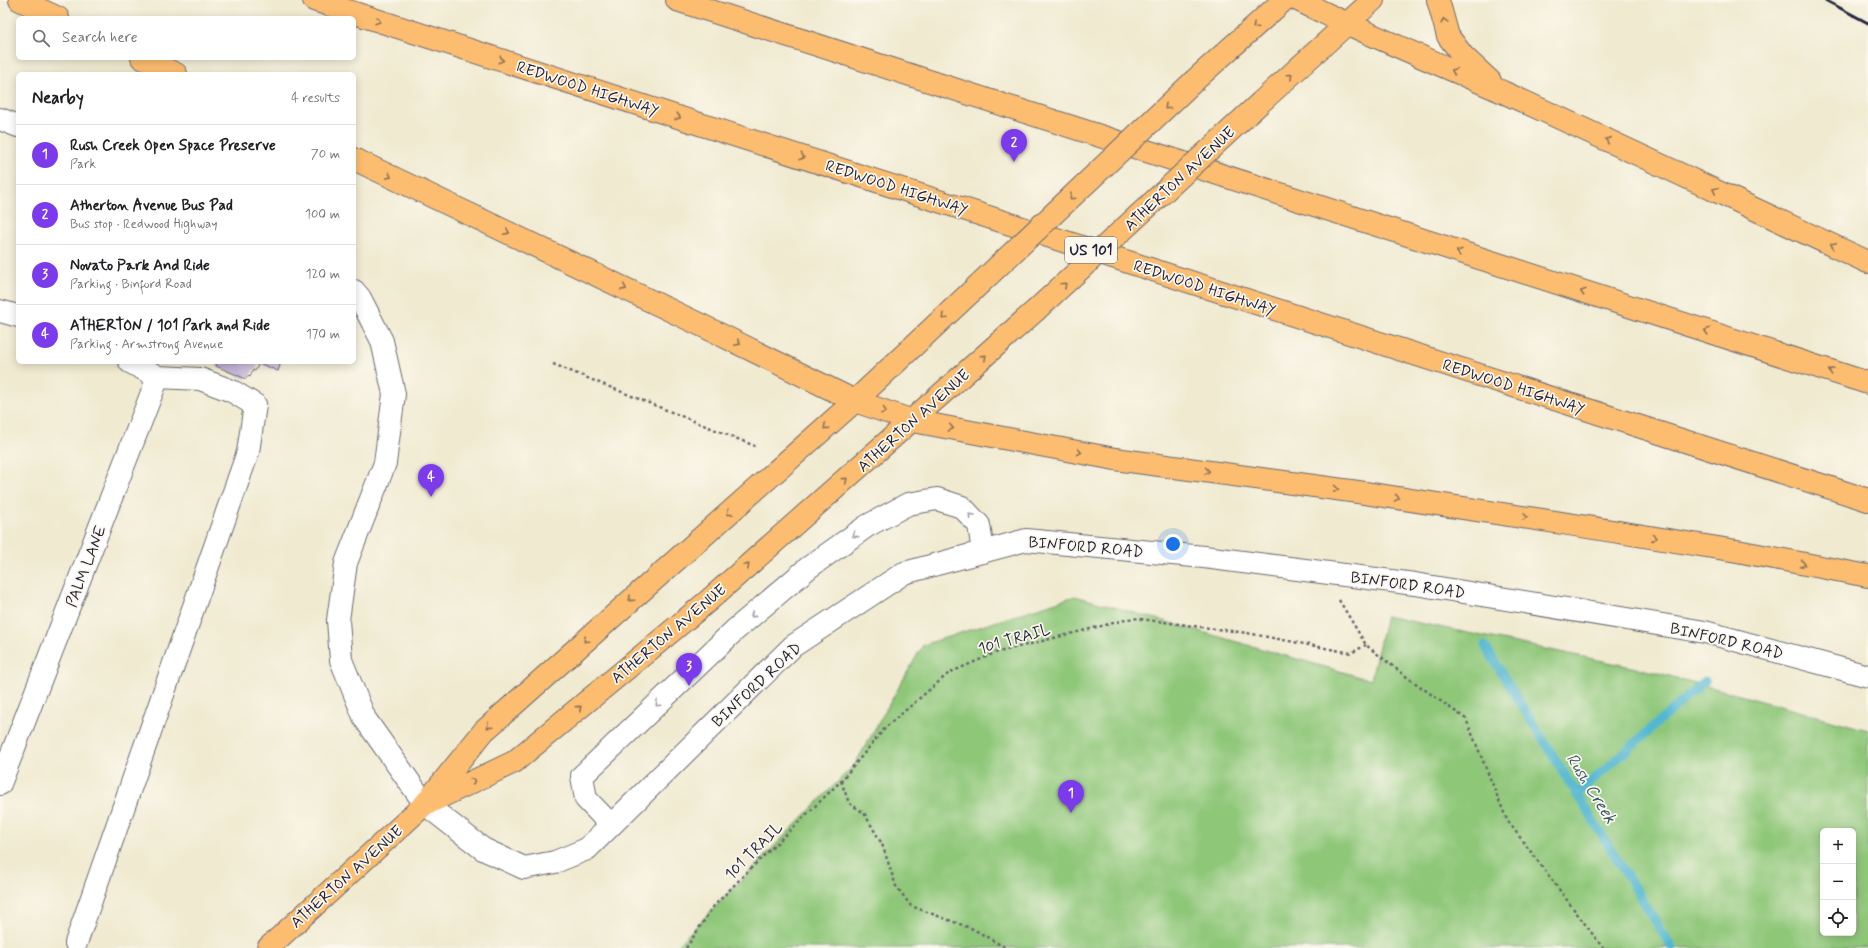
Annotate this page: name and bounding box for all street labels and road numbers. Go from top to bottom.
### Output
street label: REDWOOD HIGHWAY [514,56,662,122]
street label: ATHERTON AVENUE [1120,122,1240,236]
street label: REDWOOD HIGHWAY [823,155,971,221]
road number: US 101 [1065,237,1117,263]
street label: REDWOOD HIGHWAY [1131,255,1279,321]
street label: REDWOOD HIGHWAY [1440,354,1588,420]
street label: ATHERTON AVENUE [853,365,975,477]
street label: PALM LANE [61,523,112,610]
street label: BINFORD ROAD [1027,532,1144,563]
street label: BINFORD ROAD [1349,567,1466,604]
street label: ATHERTON AVENUE [607,580,731,689]
street label: BINFORD ROAD [1668,618,1785,665]
street label: 101 TRAIL [976,619,1053,660]
street label: BINFORD ROAD [708,638,806,732]
street label: 101 TRAIL [720,817,788,885]
street label: ATHERTON AVENUE [286,821,408,933]

